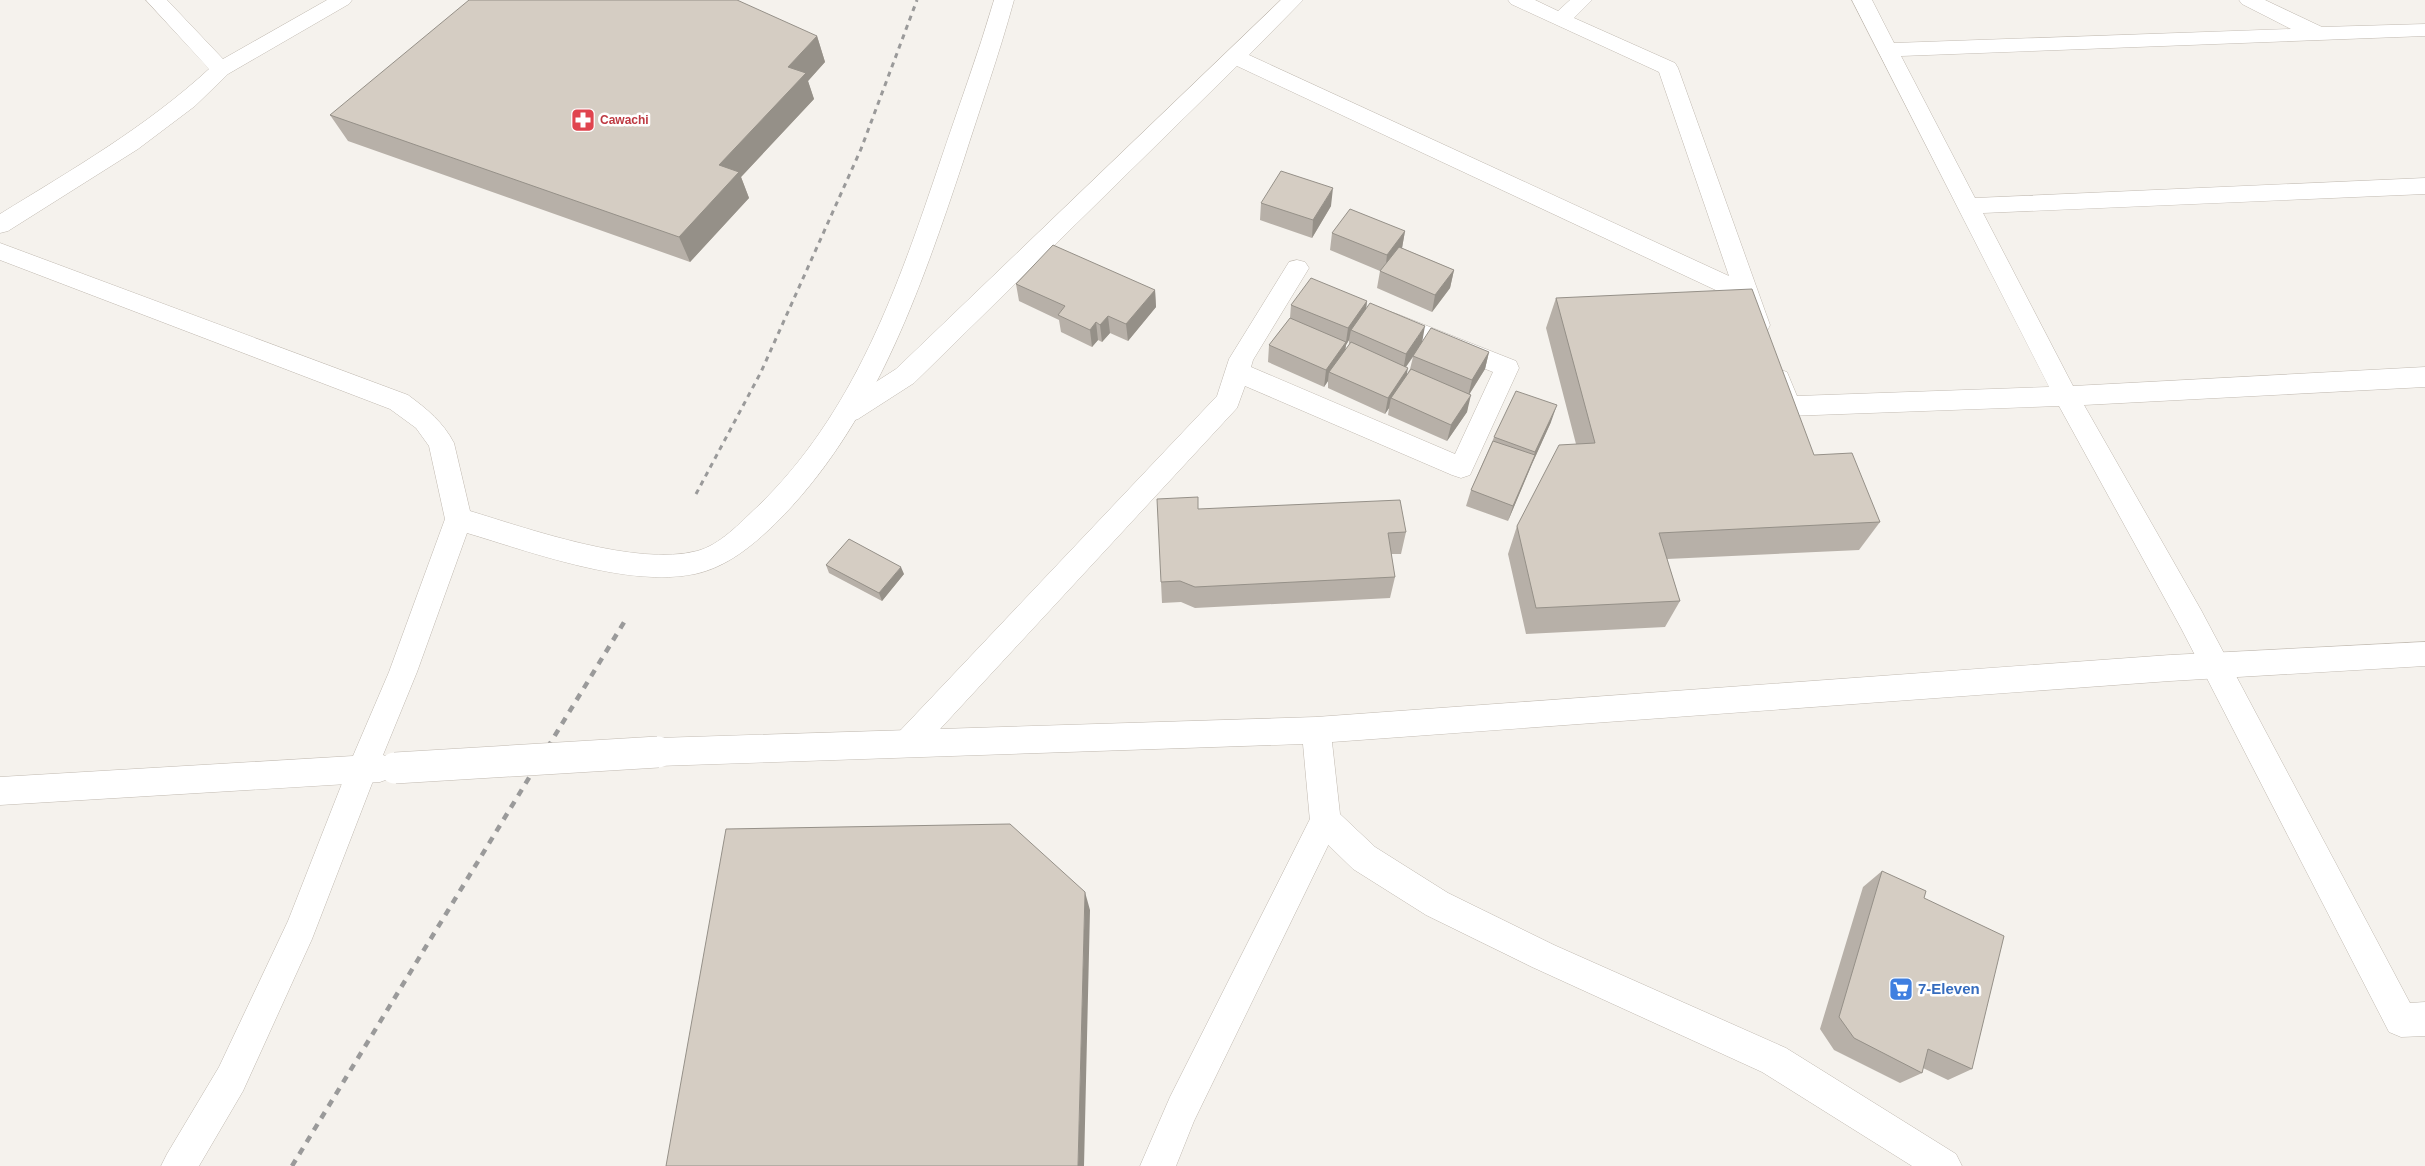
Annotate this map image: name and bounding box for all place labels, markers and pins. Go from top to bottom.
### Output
pharmacy icon: Cawachi [570,107,596,133]
place label: Cawachi [600,113,649,127]
supermarket icon: 7-Eleven [1888,976,1914,1002]
place label: 7-Eleven [1918,980,1980,997]

